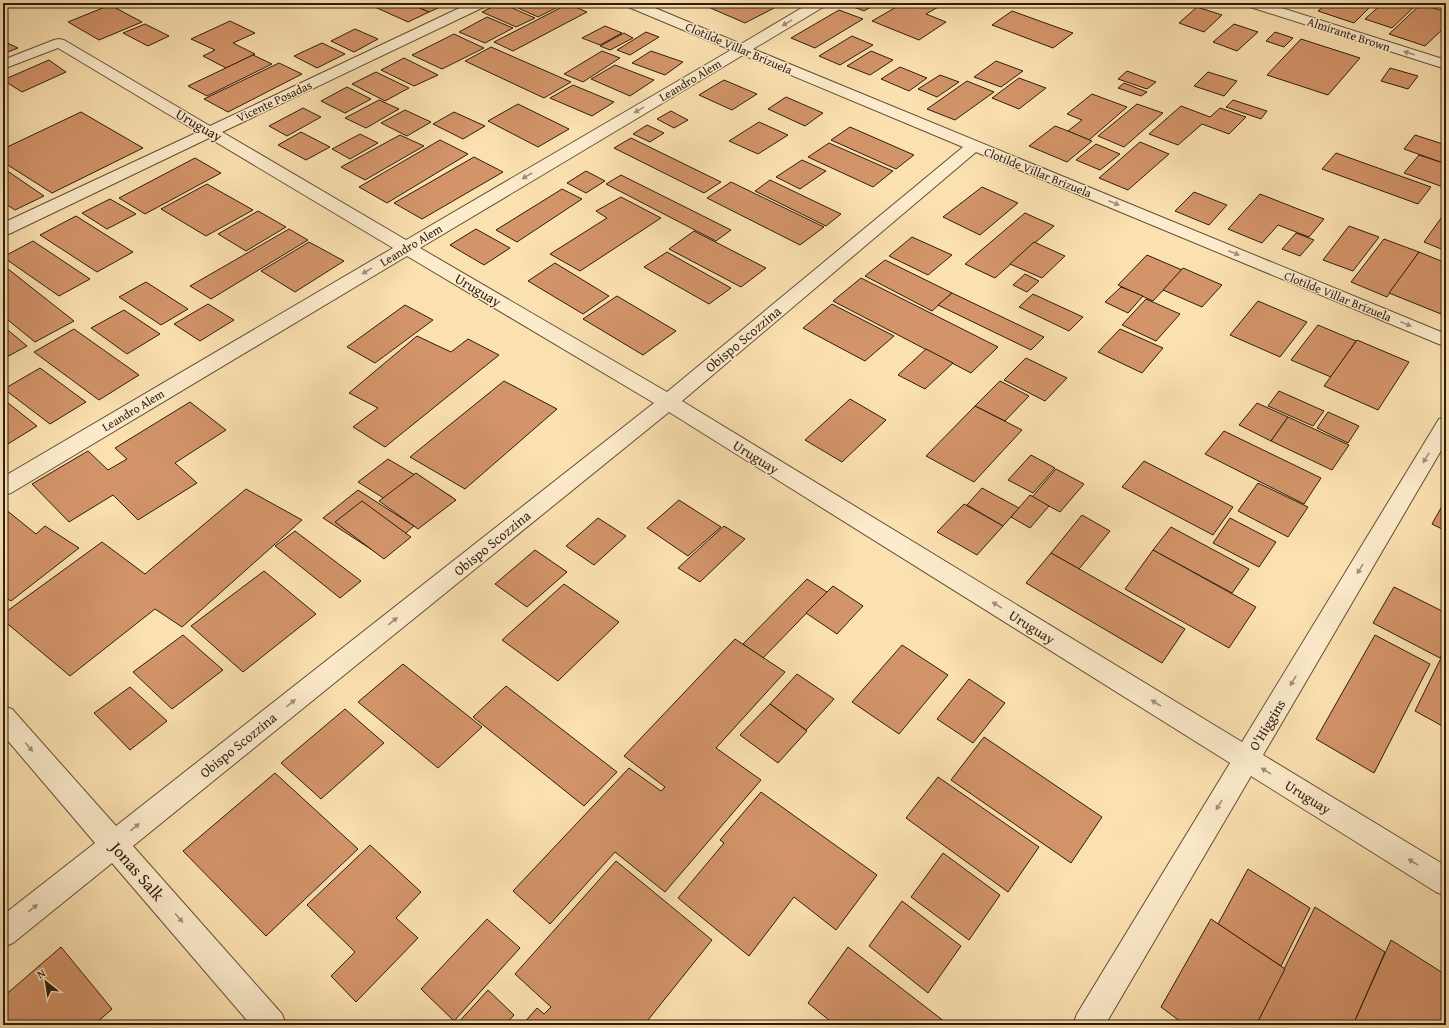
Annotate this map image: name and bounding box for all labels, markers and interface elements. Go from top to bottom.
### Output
street label: Almirante Brown [1305,13,1393,56]
street label: Clotilde Villar Brizuela [683,18,795,78]
one-way arrow [781,19,793,26]
one-way arrow [1403,50,1415,56]
street label: Leandro Alem [656,55,725,105]
street label: Vicente Posadas [234,76,315,126]
street label: Uruguay [172,104,226,146]
one-way arrow [633,107,645,114]
street label: Clotilde Villar Brizuela [982,143,1095,201]
one-way arrow [521,173,533,180]
one-way arrow [1108,200,1120,207]
street label: Leandro Alem [377,220,446,270]
one-way arrow [1229,251,1241,257]
street label: Clotilde Villar Brizuela [1282,267,1395,325]
one-way arrow [361,268,373,275]
street label: Uruguay [451,268,505,312]
street label: Obispo Scozzina [701,301,786,377]
one-way arrow [1400,322,1412,328]
street label: Leandro Alem [99,385,168,435]
street label: Uruguay [729,435,783,479]
one-way arrow [1422,453,1430,463]
street label: Obispo Scozzina [449,505,535,580]
one-way arrow [1356,563,1363,575]
one-way arrow [992,602,1003,609]
street label: Uruguay [1005,605,1059,649]
one-way arrow [388,617,398,626]
one-way arrow [1290,675,1297,687]
street label: O'Higgins [1244,696,1290,754]
one-way arrow [286,698,297,707]
one-way arrow [1151,699,1161,707]
street label: Obispo Scozzina [195,707,281,782]
one-way arrow [24,741,33,752]
one-way arrow [1260,768,1272,775]
street label: Uruguay [1281,775,1335,819]
one-way arrow [1216,799,1223,811]
one-way arrow [130,823,141,832]
street label: Jonas Salk [104,834,171,907]
one-way arrow [1407,858,1419,865]
one-way arrow [28,904,39,913]
one-way arrow [174,913,184,923]
north arrow [26,962,66,1002]
text: N [34,964,49,982]

